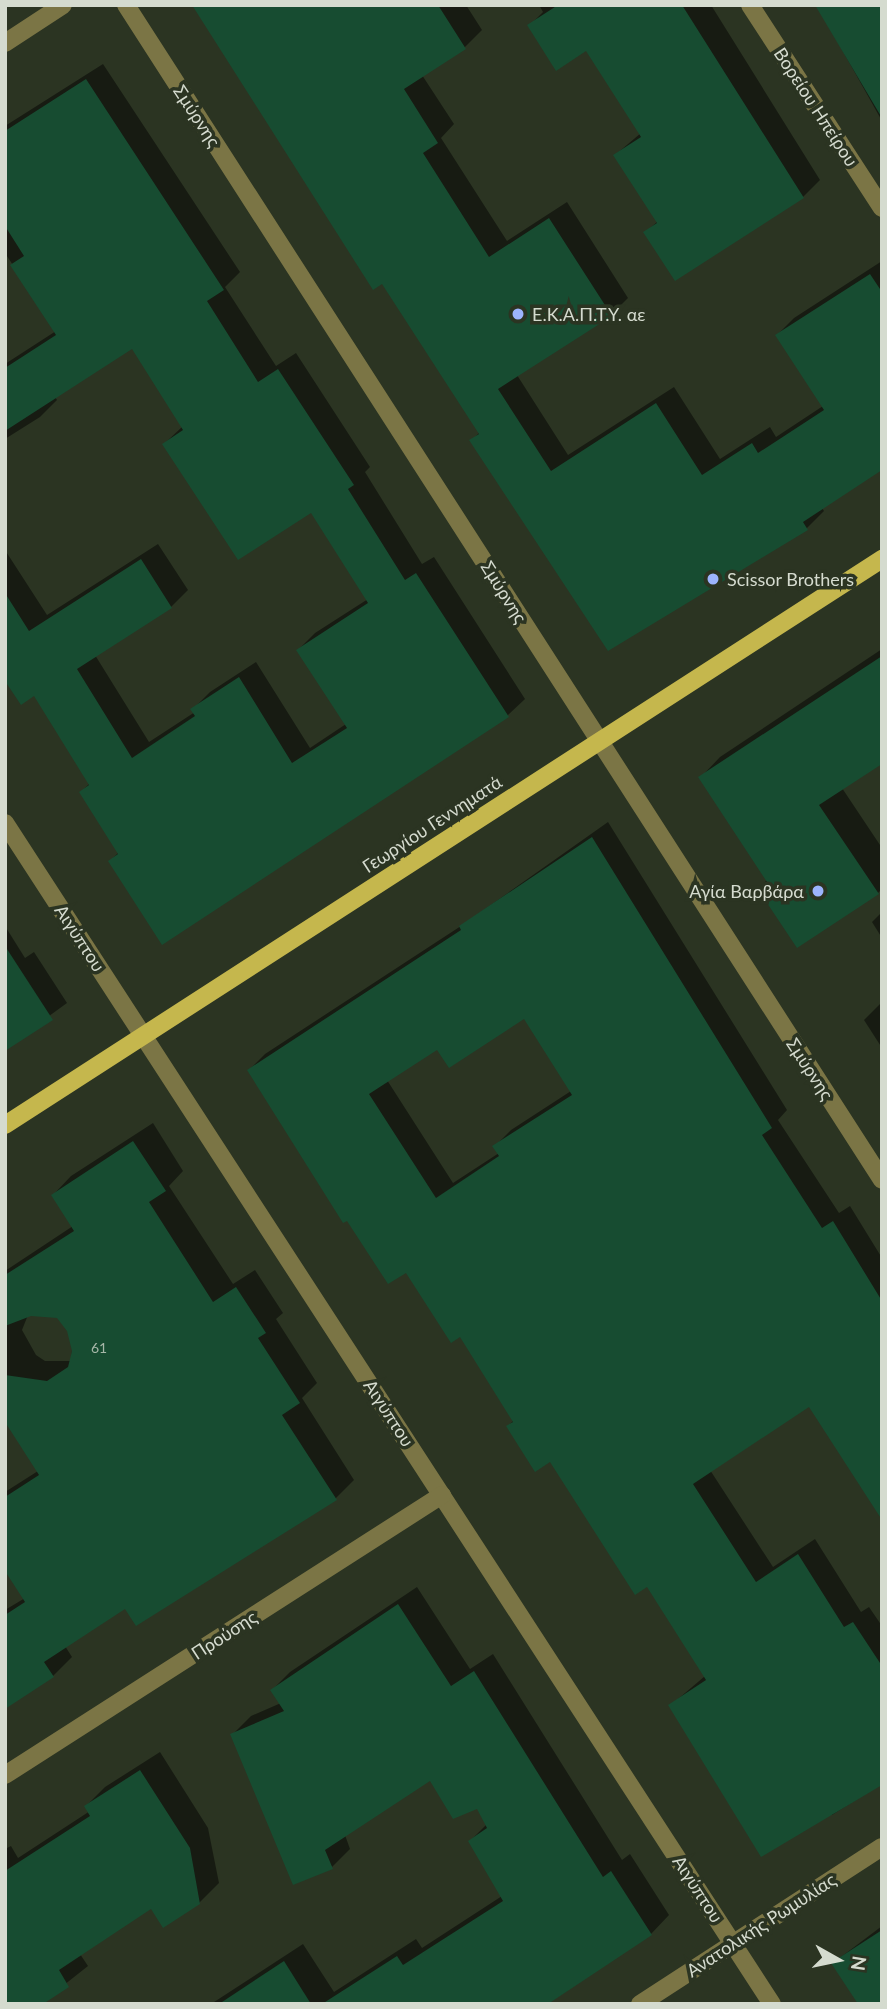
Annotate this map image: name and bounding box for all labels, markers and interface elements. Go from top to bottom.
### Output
street label: Βορείου Ηπείρου [770,44,862,170]
street label: Σμύρνης [169,81,225,151]
place label: Ε.Κ.Α.Π.Τ.Υ. αε [532,303,646,325]
marker: Ε.Κ.Α.Π.Τ.Υ. αε [510,306,526,322]
street label: Σμύρνης [476,557,532,627]
place label: Scissor Brothers [727,568,855,590]
marker: Scissor Brothers [705,571,721,587]
street label: Γεωργίου Γεννηματά [358,771,506,877]
place label: Αγία Βαρβάρα [689,880,804,902]
marker: Αγία Βαρβάρα [810,883,826,899]
street label: Αιγύπτου [50,900,110,976]
street label: Σμύρνης [782,1034,838,1104]
house number: 61 [91,1340,107,1356]
street label: Αιγύπτου [359,1375,419,1451]
street label: Προύσης [187,1606,261,1664]
street label: Αιγύπτου [668,1851,728,1927]
street label: Ανατολικής Ρωμυλίας [682,1869,840,1981]
north arrow [803,1925,873,1995]
text: N [847,1954,872,1972]

